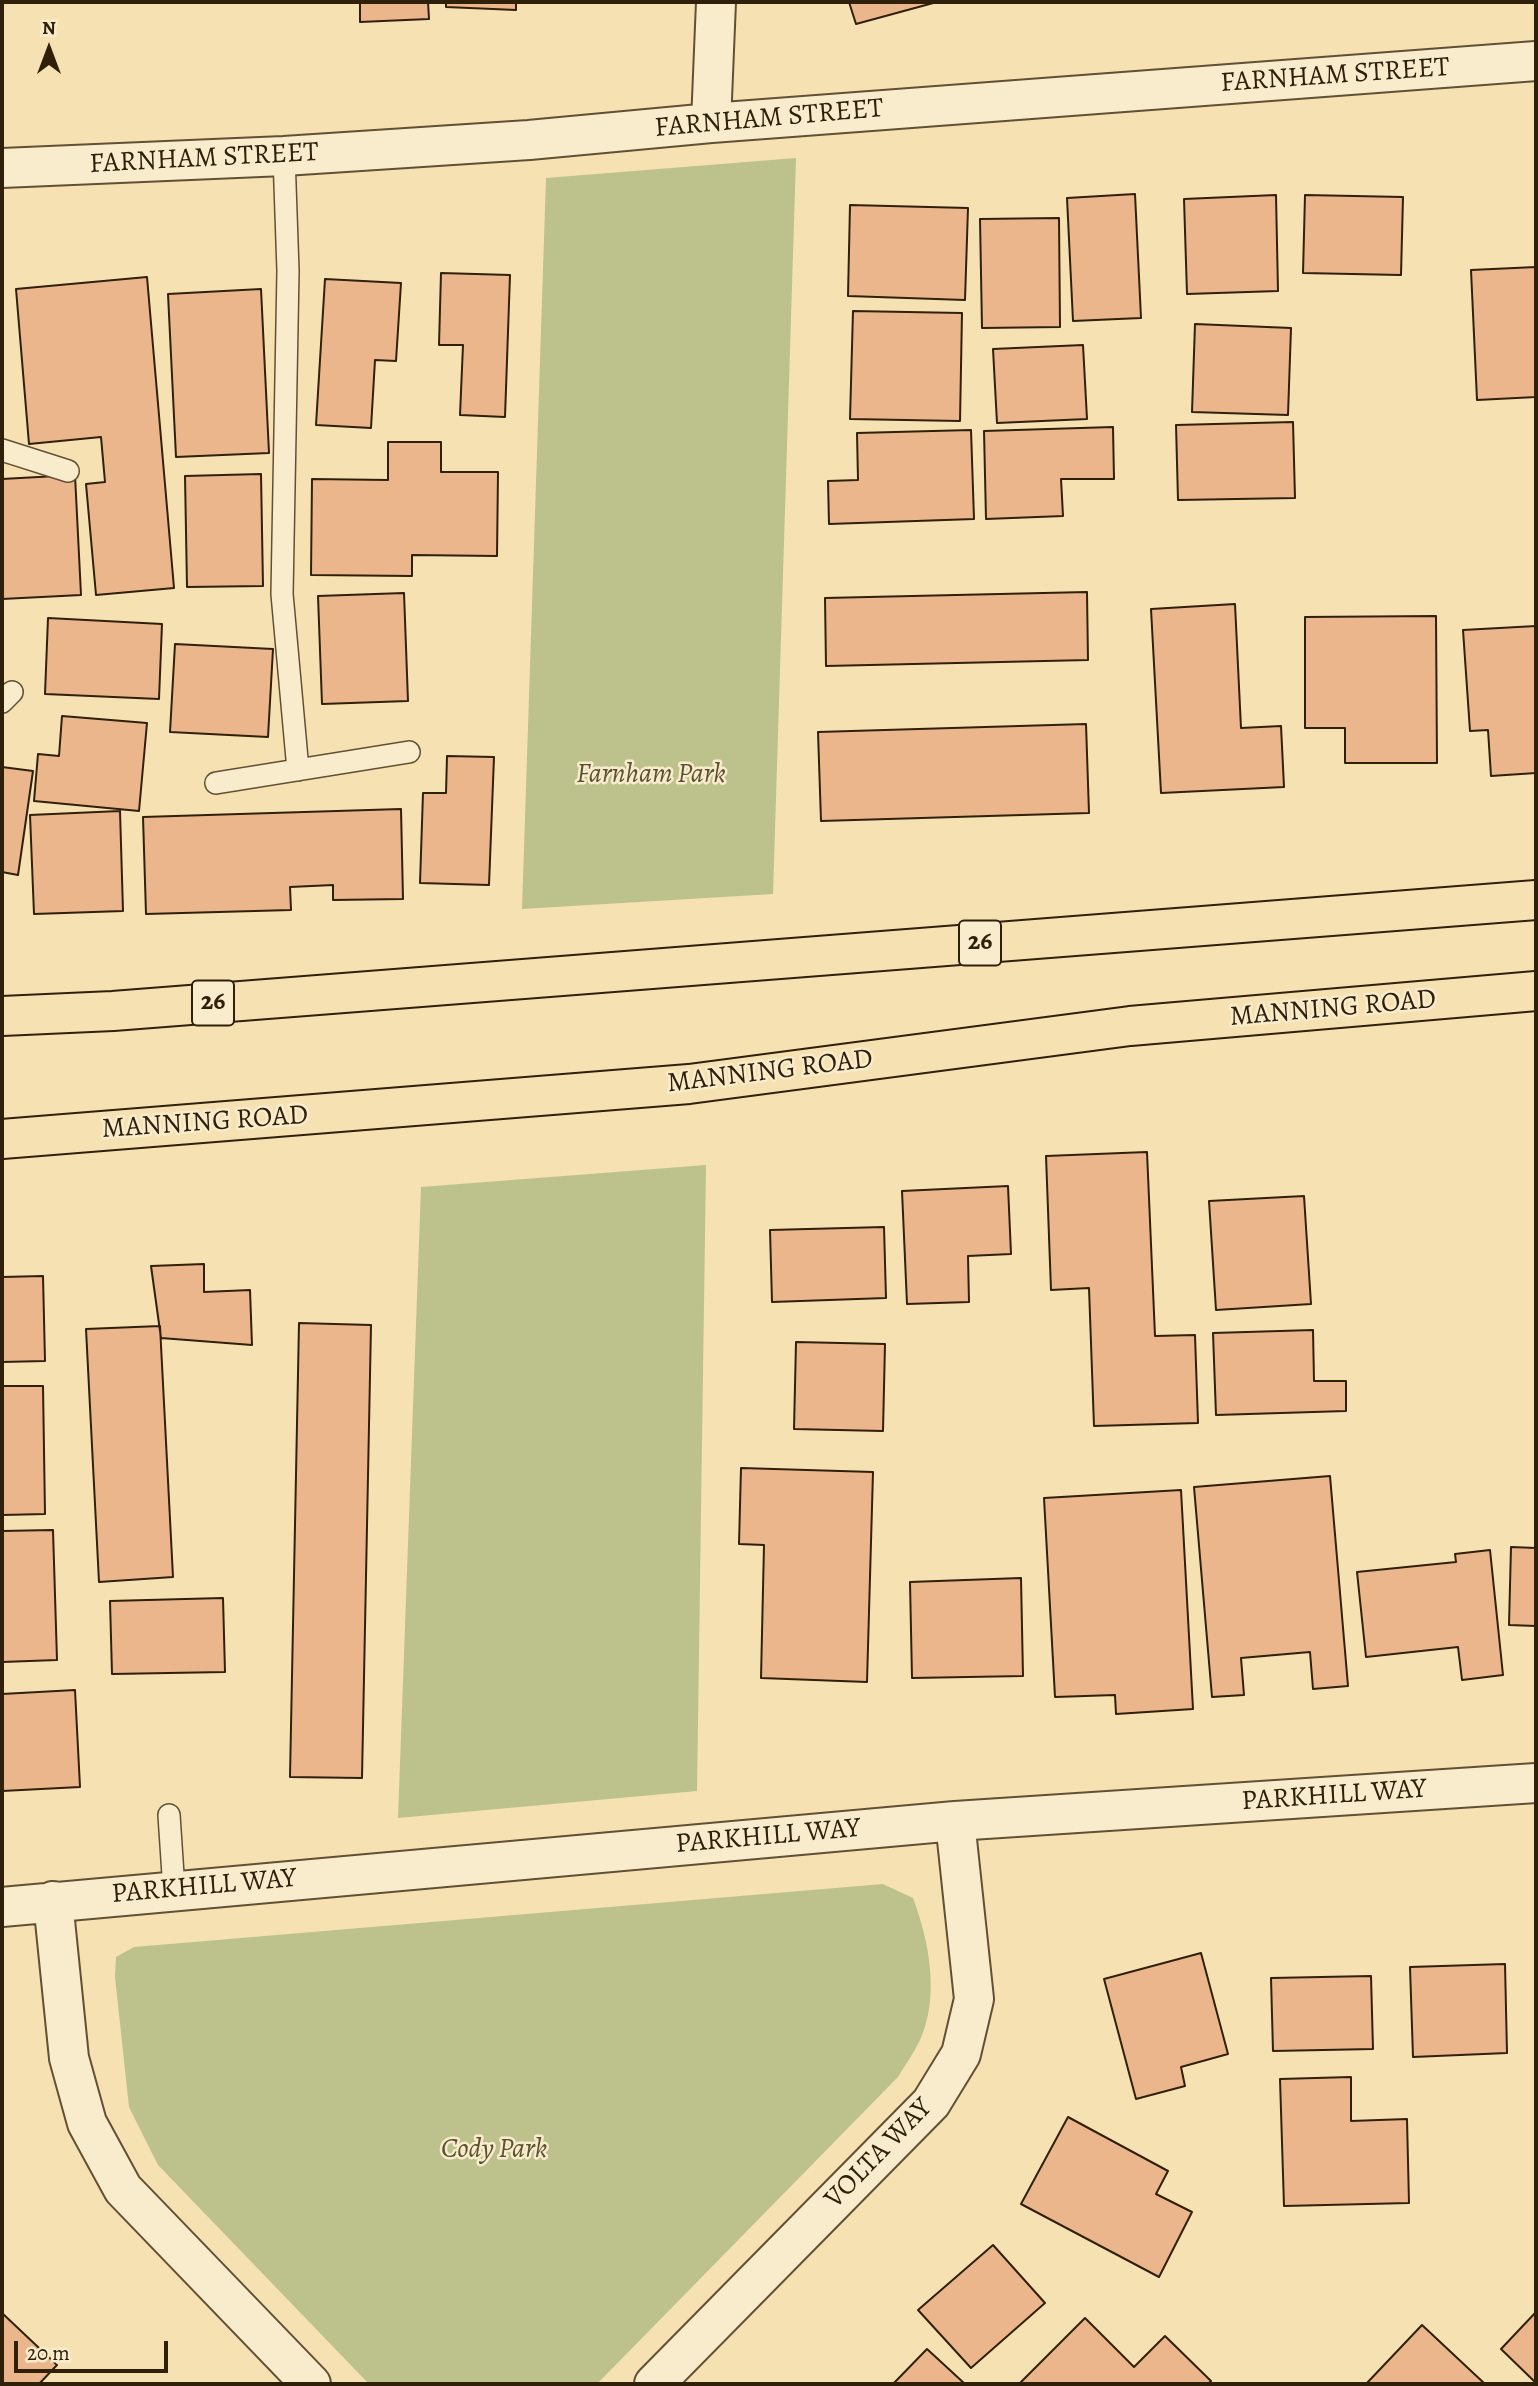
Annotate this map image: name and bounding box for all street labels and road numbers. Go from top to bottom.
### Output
street label: FARNHAM STREET [1219,51,1451,101]
street label: FARNHAM STREET [653,92,885,146]
street label: FARNHAM STREET [89,136,319,182]
road number: 26 [959,920,1001,966]
road number: 26 [192,980,234,1026]
street label: MANNING ROAD [1229,983,1437,1035]
street label: MANNING ROAD [665,1043,875,1101]
street label: MANNING ROAD [101,1099,309,1147]
street label: PARKHILL WAY [1240,1773,1428,1819]
street label: PARKHILL WAY [674,1812,862,1862]
street label: PARKHILL WAY [110,1862,298,1912]
street label: VOLTA WAY [818,2092,940,2216]

